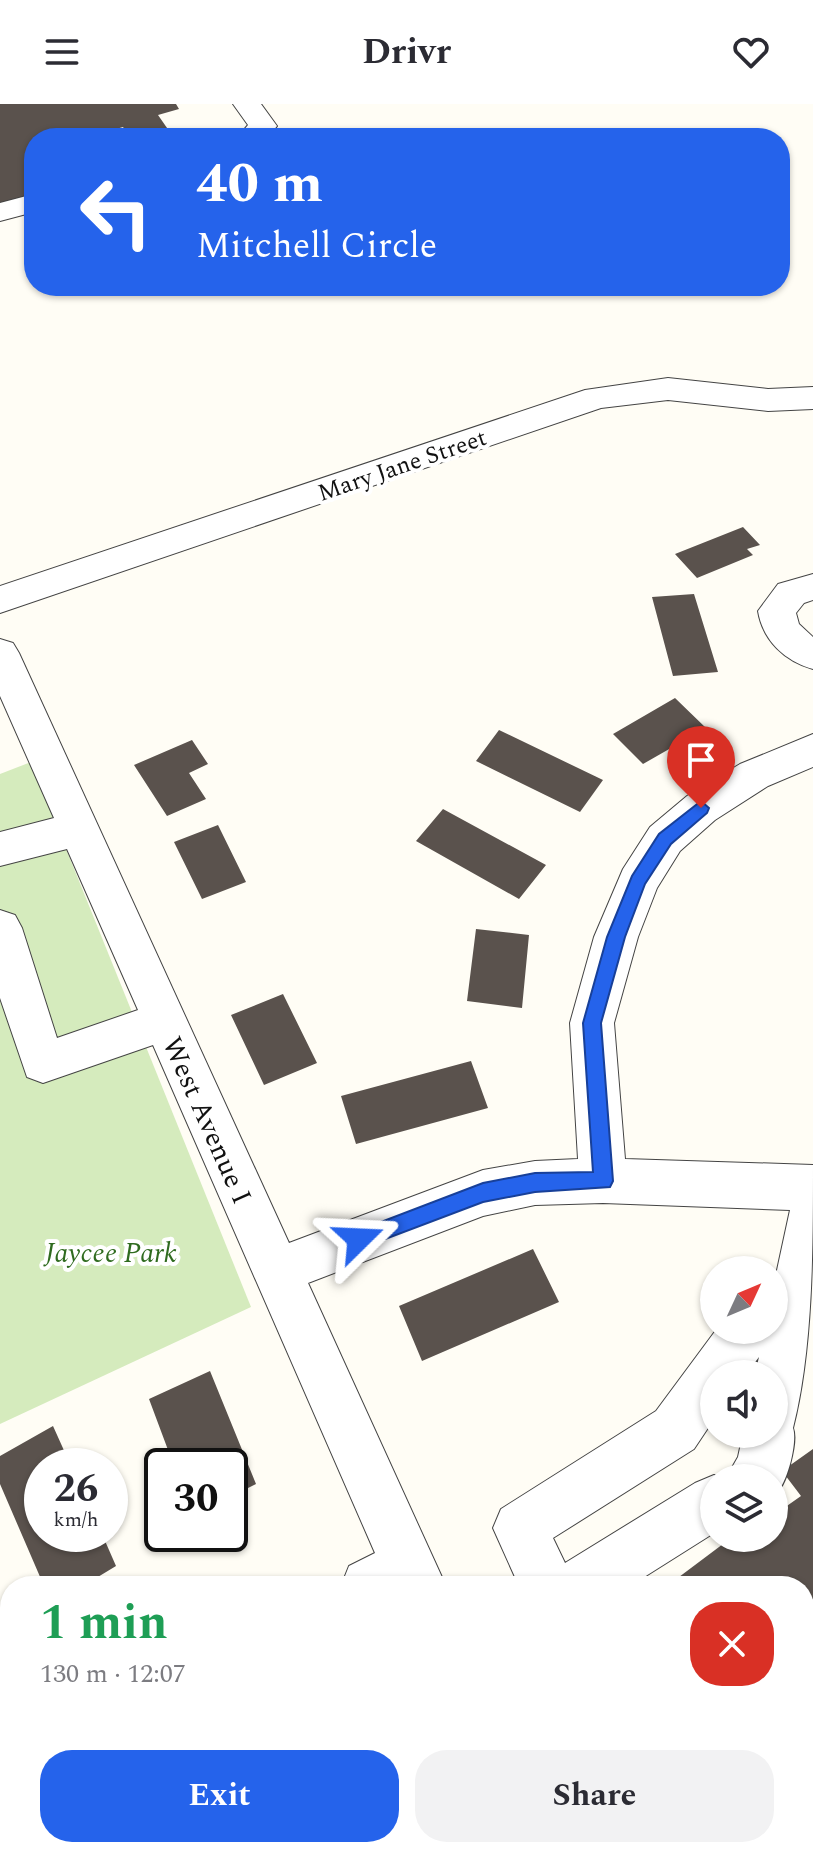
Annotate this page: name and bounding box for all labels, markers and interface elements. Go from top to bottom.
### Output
text: Drivr [362,25,451,80]
icon: menu [40,30,84,74]
icon: heart [729,30,773,74]
text: 40 m [196,142,323,227]
icon: left [64,160,168,264]
text: Mitchell Circle [196,219,437,274]
street label: Mary Jane Street [313,420,492,512]
pin [667,726,735,808]
icon: arrive [679,738,723,782]
street label: West Avenue I [150,1030,263,1211]
position arrow [317,1197,401,1281]
park label: Jaycee Park [43,1232,177,1275]
north arrow [700,1256,788,1344]
map controls [700,1256,788,1552]
button: sound [700,1360,788,1448]
speed limit sign: 30 [144,1448,248,1552]
text: 26 [54,1459,98,1520]
button: layers [700,1464,788,1552]
text: km/h [54,1505,99,1535]
text: 1 min [40,1587,168,1660]
button: close [690,1602,774,1686]
text: 130 m · 12:07 [40,1654,186,1694]
button: Exit [40,1750,399,1842]
button: Share [415,1750,774,1842]

